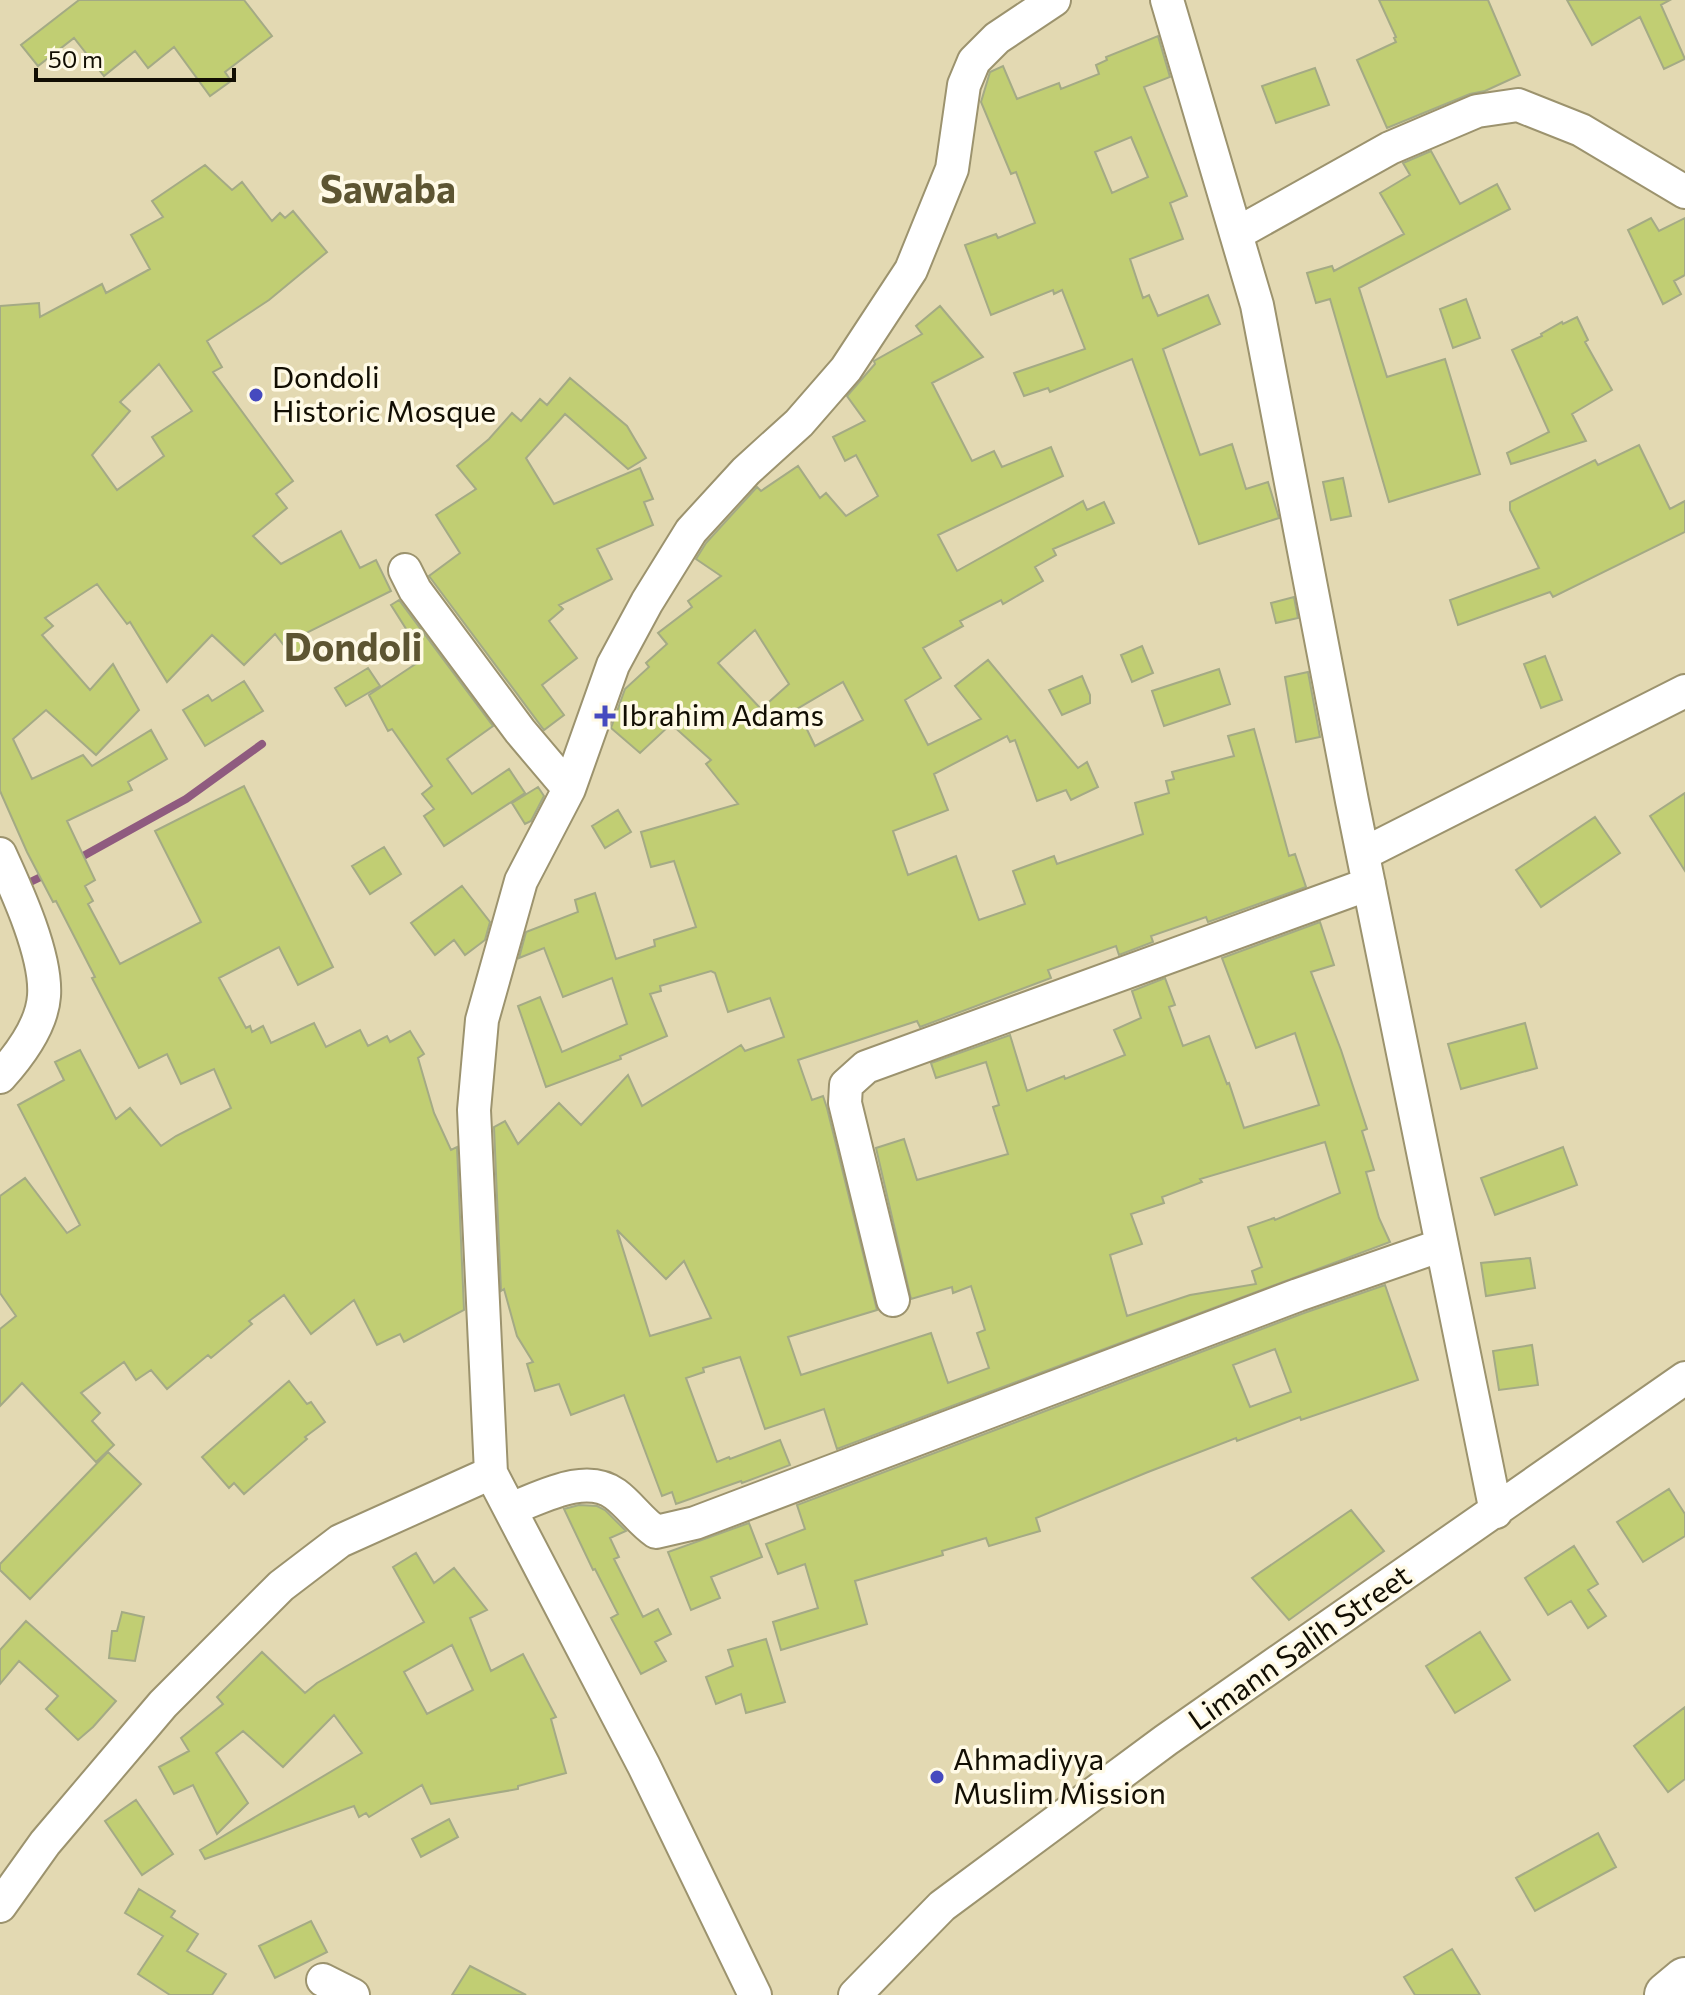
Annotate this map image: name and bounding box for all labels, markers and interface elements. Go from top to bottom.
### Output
scale bar [36,32,234,82]
text: 50 m [48,44,103,73]
district label: Sawaba [320,164,456,211]
place label: Dondoli Historic Mosque [272,357,496,428]
marker: Dondoli Historic Mosque [247,386,265,404]
district label: Dondoli [284,622,422,669]
place label: Ibrahim Adams [621,695,824,732]
marker: Ibrahim Adams [596,707,614,725]
street label: Limann Salih Street [1180,1555,1417,1737]
place label: Ahmadiyya Muslim Mission [953,1739,1166,1810]
marker: Ahmadiyya Muslim Mission [928,1768,946,1786]

